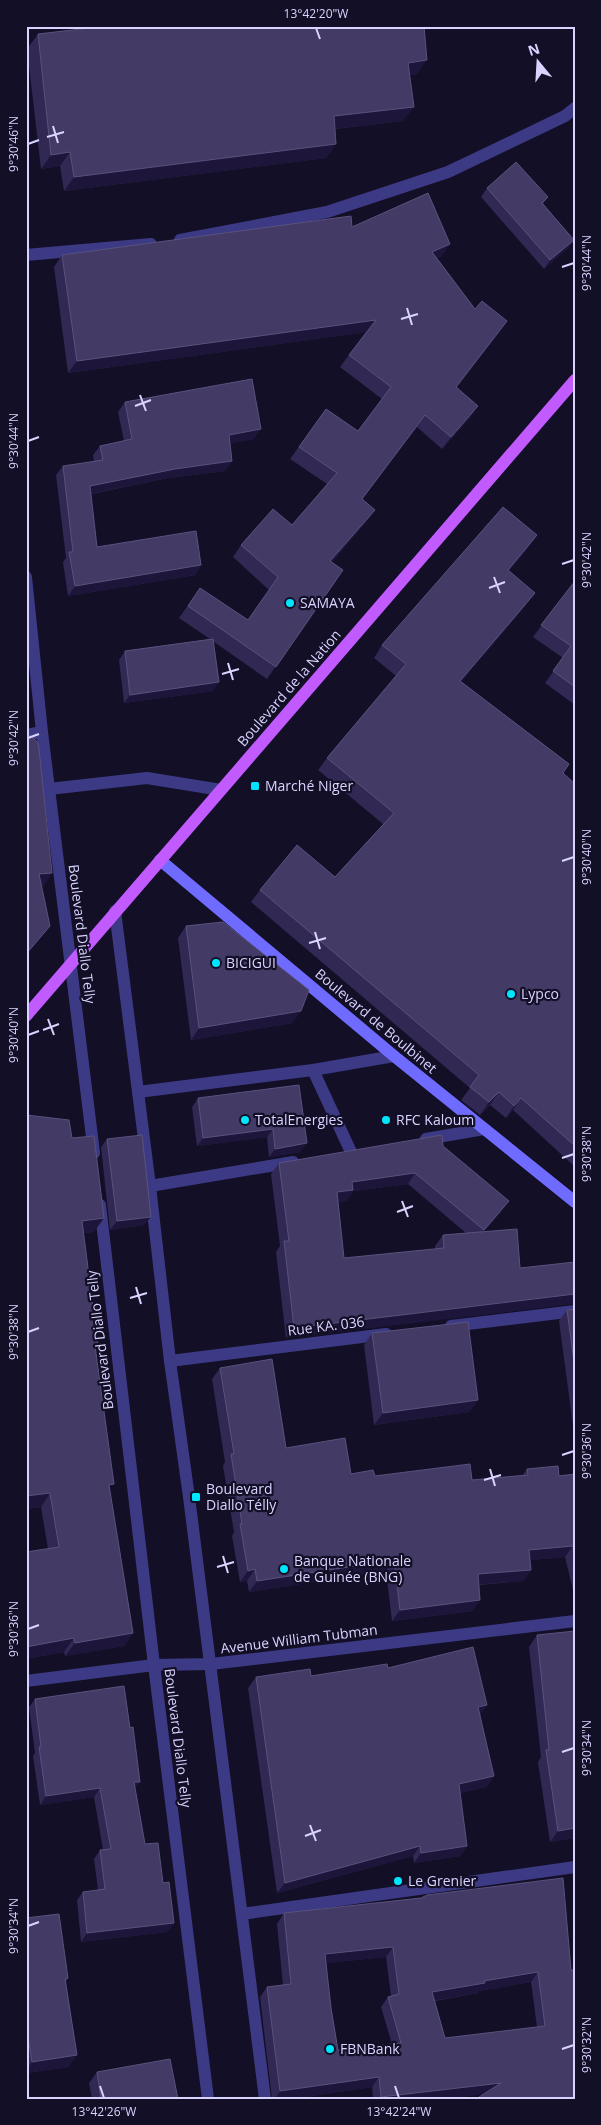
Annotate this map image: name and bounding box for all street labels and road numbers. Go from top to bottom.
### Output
street label: Boulevard de la Nation [233,625,345,750]
street label: Boulevard Diallo Telly [65,863,101,1006]
street label: Boulevard de Boulbinet [311,964,441,1077]
street label: Boulevard Diallo Telly [81,1268,117,1411]
street label: Rue KA. 036 [286,1311,366,1340]
street label: Avenue William Tubman [219,1619,379,1658]
street label: Boulevard Diallo Telly [161,1667,197,1810]

